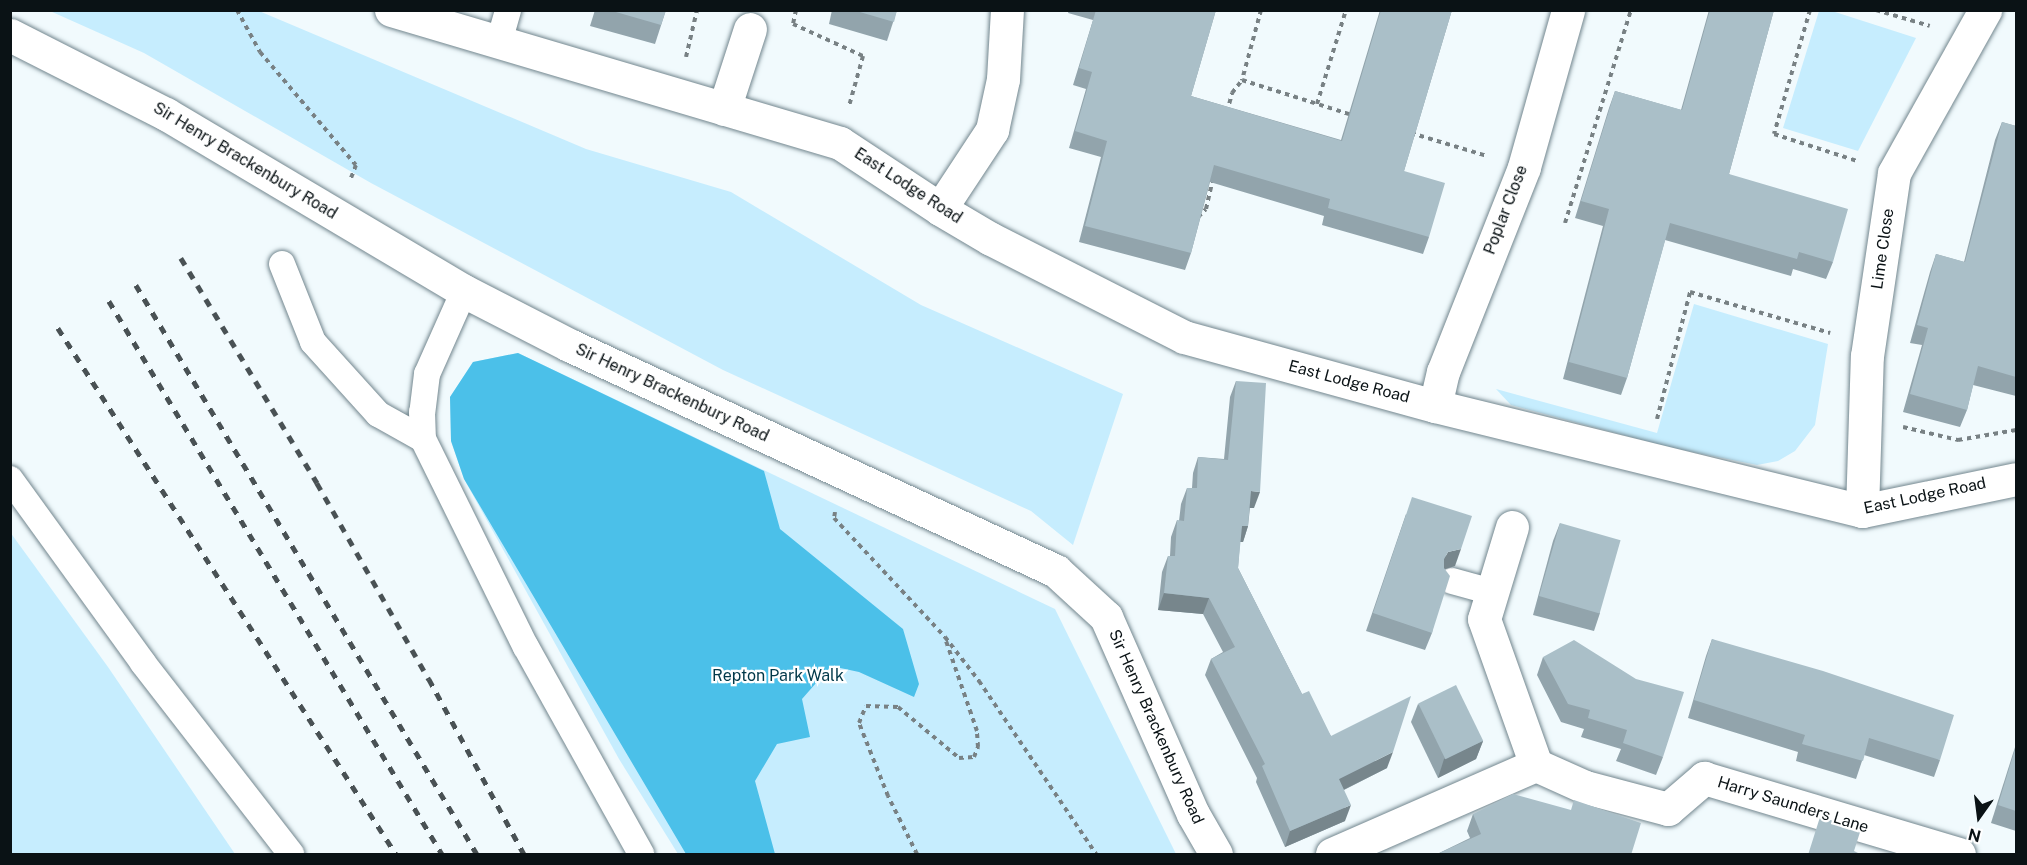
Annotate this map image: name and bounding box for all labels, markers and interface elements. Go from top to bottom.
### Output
street label: Sir Henry Brackenbury Road [150,98,340,224]
street label: East Lodge Road [851,144,965,228]
street label: Poplar Close [1480,163,1532,257]
street label: Lime Close [1868,207,1898,291]
street label: Sir Henry Brackenbury Road [572,340,772,446]
street label: East Lodge Road [1286,357,1412,407]
street label: East Lodge Road [1862,474,1988,518]
street label: Sir Henry Brackenbury Road [1104,627,1208,827]
park label: Repton Park Walk [712,666,844,686]
street label: Harry Saunders Lane [1715,773,1871,837]
north arrow [1949,787,2009,847]
text: N [1966,824,1983,846]

